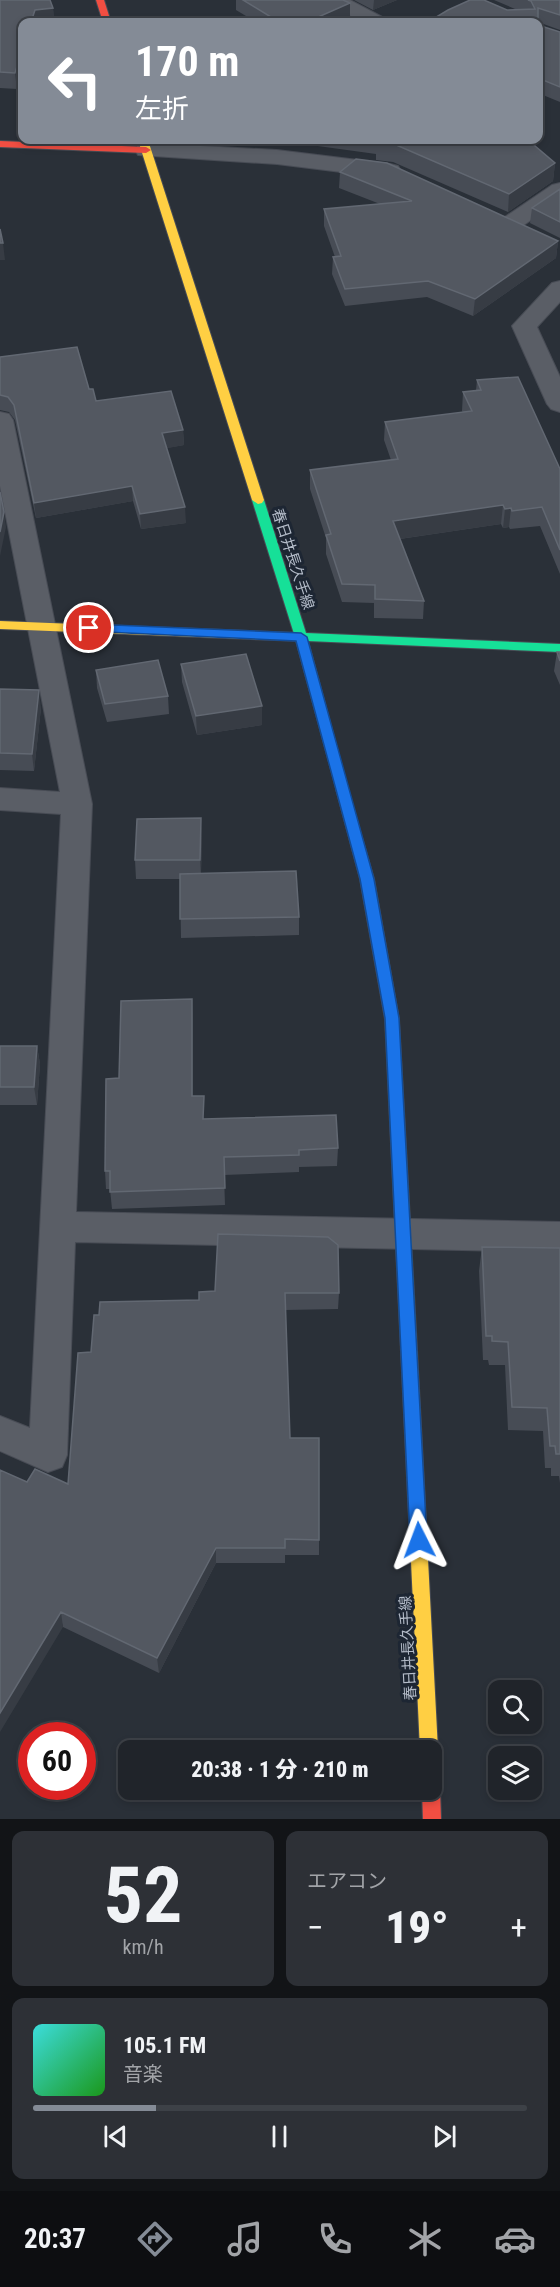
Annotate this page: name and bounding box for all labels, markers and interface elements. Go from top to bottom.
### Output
text: 170 m [135,37,240,86]
icon: left [36,42,114,120]
text: 左折 [135,93,189,125]
street label: 春日井長久手線 [268,506,318,612]
pin [63,602,114,653]
icon: arrive [72,611,105,644]
position arrow [387,1508,451,1572]
street label: 春日井長久手線 [396,1595,420,1701]
map controls [488,1680,542,1800]
button: search [488,1680,542,1734]
speed limit sign: 60 [18,1722,96,1800]
button: layers [488,1746,542,1800]
text: 20:38 · 1 分 · 210 m [191,1757,369,1782]
text: 52 [104,1850,182,1941]
text: エアコン [307,1869,387,1893]
text: 19° [385,1901,449,1954]
text: − [307,1908,324,1947]
text: + [511,1908,527,1947]
text: km/h [122,1935,164,1959]
text: 105.1 FM [123,2033,206,2058]
text: 音楽 [123,2062,163,2086]
icon: previous [99,2120,132,2153]
icon: pause [263,2120,296,2153]
icon: next [428,2120,461,2153]
icon: directions [134,2218,176,2260]
icon: music [224,2218,266,2260]
icon: phone [314,2218,356,2260]
icon: climate [404,2218,446,2260]
icon: car [494,2218,536,2260]
text: 20:37 [24,2223,86,2255]

